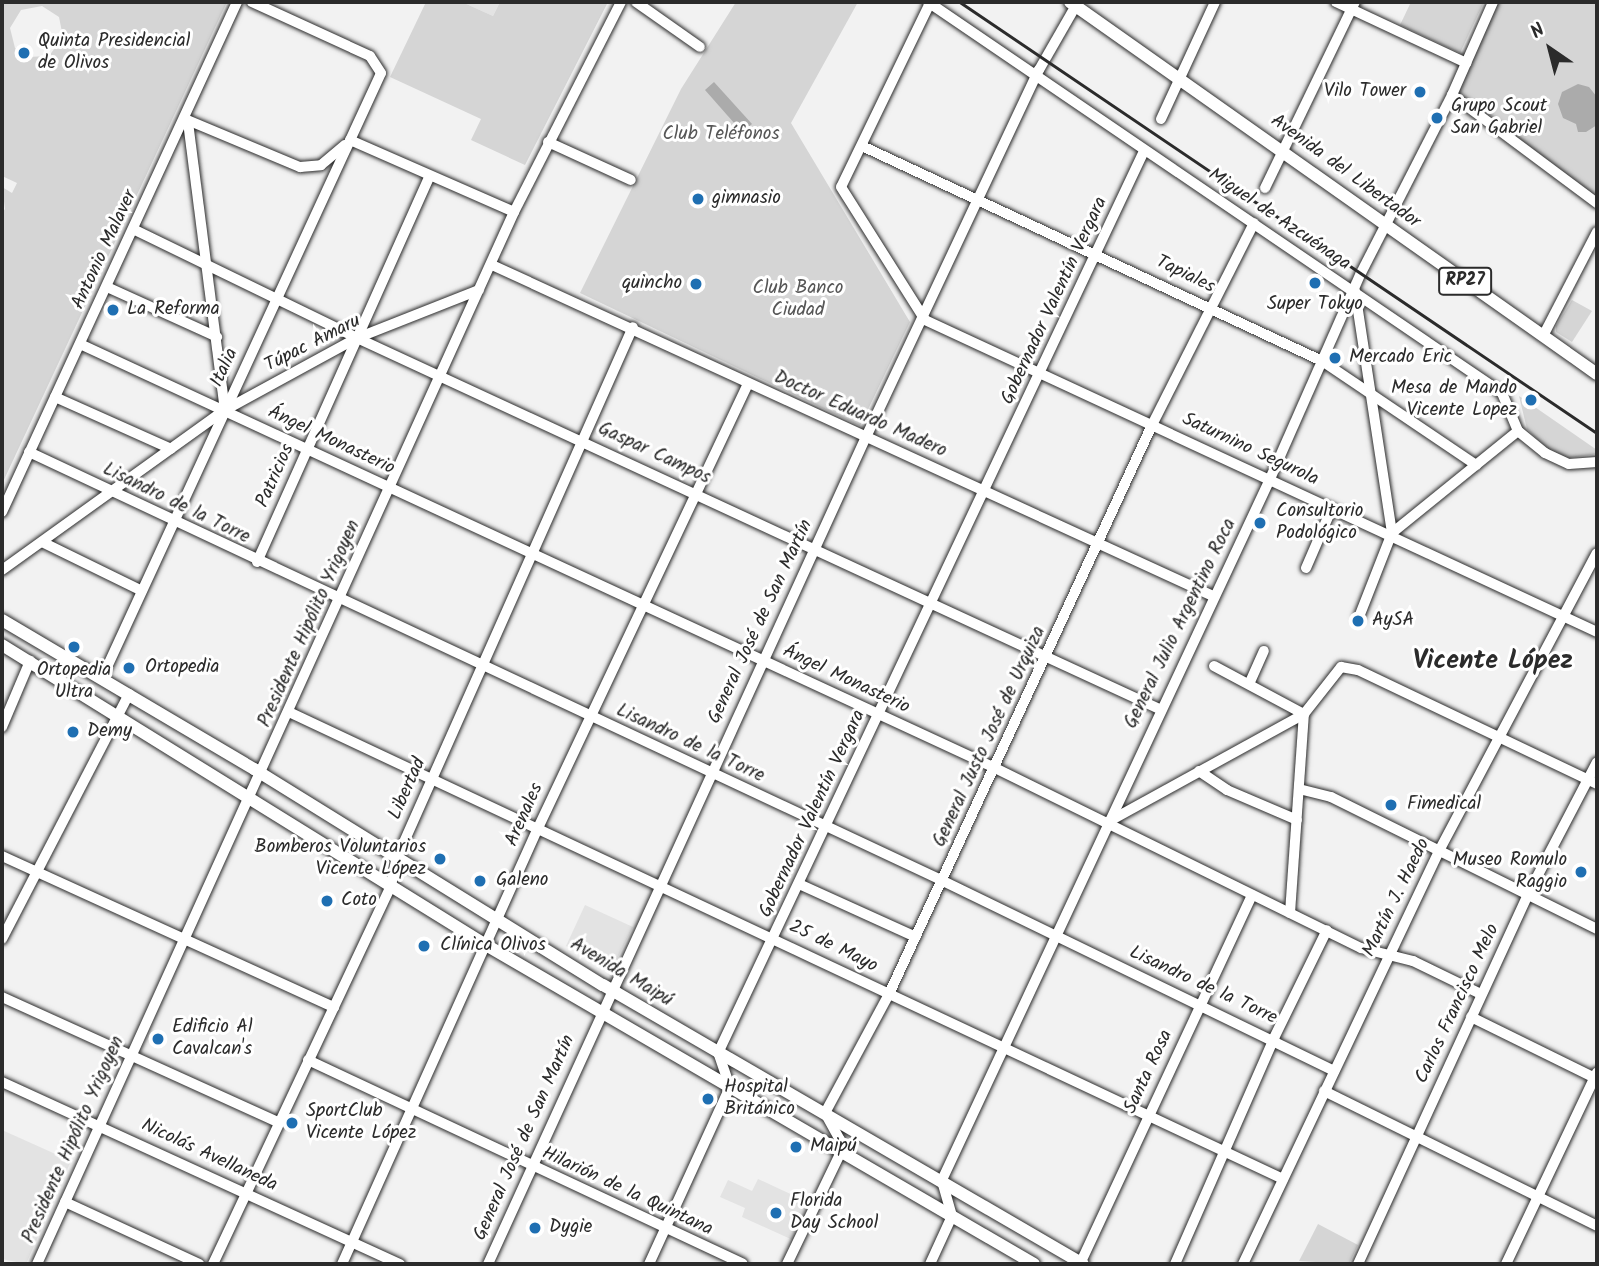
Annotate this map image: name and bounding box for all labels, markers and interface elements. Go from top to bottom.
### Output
north arrow [1515,14,1585,84]
text: N [1524,16,1551,48]
place label: Quinta Presidencial de Olivos [38,31,190,75]
marker: Quinta Presidencial de Olivos [16,45,32,61]
place label: Vilo Tower [1324,81,1406,103]
marker: Vilo Tower [1412,84,1428,100]
place label: Grupo Scout San Gabriel [1451,96,1547,140]
street label: Avenida del Libertador [1266,110,1424,234]
marker: Grupo Scout San Gabriel [1429,110,1445,126]
park label: Club Teléfonos [662,124,780,146]
street label: Miguel de Azcuénaga [1203,164,1355,276]
street label: Antonio Malaver [67,187,143,313]
place label: gimnasio [712,188,781,210]
marker: gimnasio [690,191,706,207]
street label: Gobernador Valentín Vergara [997,194,1113,408]
street label: Tapiales [1152,251,1218,299]
road number: RP27 [1437,267,1493,296]
place label: quincho [622,273,682,295]
marker: Super Tokyo [1307,275,1323,291]
marker: quincho [688,276,704,292]
park label: Club Banco Ciudad [753,278,843,322]
place label: Super Tokyo [1267,294,1363,316]
place label: La Reforma [127,299,220,321]
marker: La Reforma [105,302,121,318]
street label: Túpac Amaru [261,310,365,378]
street label: Italia [206,345,244,391]
place label: Mercado Eric [1349,347,1452,369]
marker: Mercado Eric [1327,350,1343,366]
street label: Doctor Eduardo Madero [770,367,950,463]
place label: Mesa de Mando Vicente Lopez [1391,378,1517,422]
marker: Mesa de Mando Vicente Lopez [1523,392,1539,408]
street label: Ángel Monasterio [264,402,398,480]
street label: Saturnino Segurola [1178,408,1322,492]
street label: Gaspar Campos [594,418,714,490]
street label: Patricios [252,441,300,511]
street label: Lisandro de la Torre [99,459,253,549]
place label: Consultorio Podológico [1276,501,1363,545]
marker: Consultorio Podológico [1250,513,1270,533]
street label: General Julio Argentino Roca [1120,515,1242,733]
street label: General José de San Martín [704,516,818,728]
street label: Presidente Hipólito Yrigoyen [254,517,366,731]
place label: AySA [1372,610,1414,632]
marker: AySA [1350,613,1366,629]
street label: General Justo José de Urquiza [929,623,1051,851]
marker: Ortopedia Ultra [64,637,84,657]
street label: Ángel Monasterio [779,641,913,719]
district label: Vicente López [1413,646,1573,678]
place label: Ortopedia [145,657,219,679]
marker: Ortopedia [119,658,139,678]
place label: Ortopedia Ultra [37,660,111,704]
street label: Lisandro de la Torre [612,700,768,788]
street label: Gobernador Valentín Vergara [755,707,871,921]
place label: Demy [87,721,132,743]
marker: Demy [65,724,81,740]
street label: Libertad [384,754,432,824]
street label: Arenales [501,780,549,850]
place label: Fimedical [1407,794,1481,816]
marker: Fimedical [1381,795,1401,815]
street label: Martín J. Haedo [1358,835,1436,961]
place label: Bomberos Voluntarios Vicente López [255,837,426,881]
place label: Museo Romulo Raggio [1453,850,1567,894]
marker: Bomberos Voluntarios Vicente López [432,851,448,867]
marker: Museo Romulo Raggio [1573,864,1589,880]
place label: Galeno [496,870,548,892]
marker: Galeno [470,871,490,891]
place label: Coto [341,890,377,912]
marker: Coto [319,893,335,909]
street label: 25 de Mayo [785,916,881,978]
street label: Carlos Francisco Melo [1411,921,1505,1087]
street label: Avenida Maipú [566,934,676,1012]
place label: Clínica Olivos [440,935,546,957]
marker: Clínica Olivos [414,936,434,956]
street label: Lisandro de la Torre [1125,942,1281,1030]
place label: Edificio Al Cavalcan's [172,1017,253,1061]
street label: Santa Rosa [1120,1027,1178,1117]
marker: Edificio Al Cavalcan's [150,1031,166,1047]
street label: General José de San Martín [469,1032,581,1244]
street label: Presidente Hipólito Yrigoyen [18,1033,130,1247]
place label: Hospital Británico [724,1077,795,1121]
marker: Hospital Británico [698,1089,718,1109]
place label: SportClub Vicente López [306,1101,416,1145]
street label: Nicolás Avellaneda [137,1115,281,1197]
marker: SportClub Vicente López [284,1115,300,1131]
place label: Maipú [810,1136,857,1158]
marker: Maipú [788,1139,804,1155]
street label: Hilarión de la Quintana [538,1142,716,1242]
place label: Florida Day School [790,1191,878,1235]
marker: Florida Day School [768,1205,784,1221]
place label: Dygie [549,1217,592,1239]
marker: Dygie [527,1220,543,1236]

